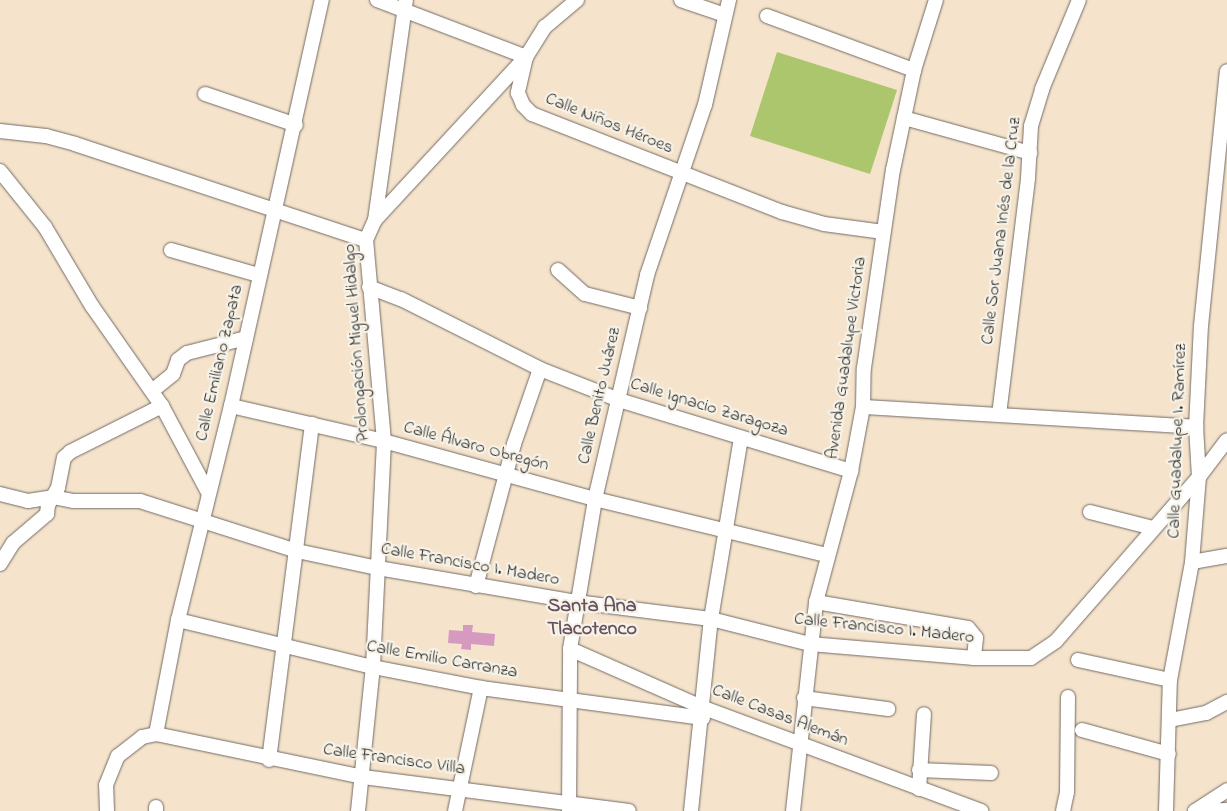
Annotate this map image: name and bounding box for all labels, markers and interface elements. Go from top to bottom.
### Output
street label: Calle Niños Héroes [542,88,676,160]
street label: Calle Sor Juana Inés de la Cruz [977,116,1027,346]
street label: Prolongación Miguel Hidalgo [339,243,375,443]
street label: Avenida Guadalupe Victoria [822,255,872,461]
street label: Calle Emiliano Zapata [191,282,249,444]
street label: Calle Benito Juárez [574,325,626,467]
street label: Calle Guadalupe I. Ramírez [1164,343,1192,539]
street label: Calle Ignacio Zaragoza [627,374,791,442]
street label: Calle Álvaro Obregón [401,417,551,477]
street label: Calle Francisco I. Madero [379,539,561,591]
district label: Santa Ana Tlacotenco [547,595,637,642]
street label: Calle Francisco I. Madero [793,609,975,649]
street label: Calle Emilio Carranza [365,636,519,684]
street label: Calle Casas Alemán [709,680,851,752]
street label: Calle Francisco Villa [322,739,466,781]

